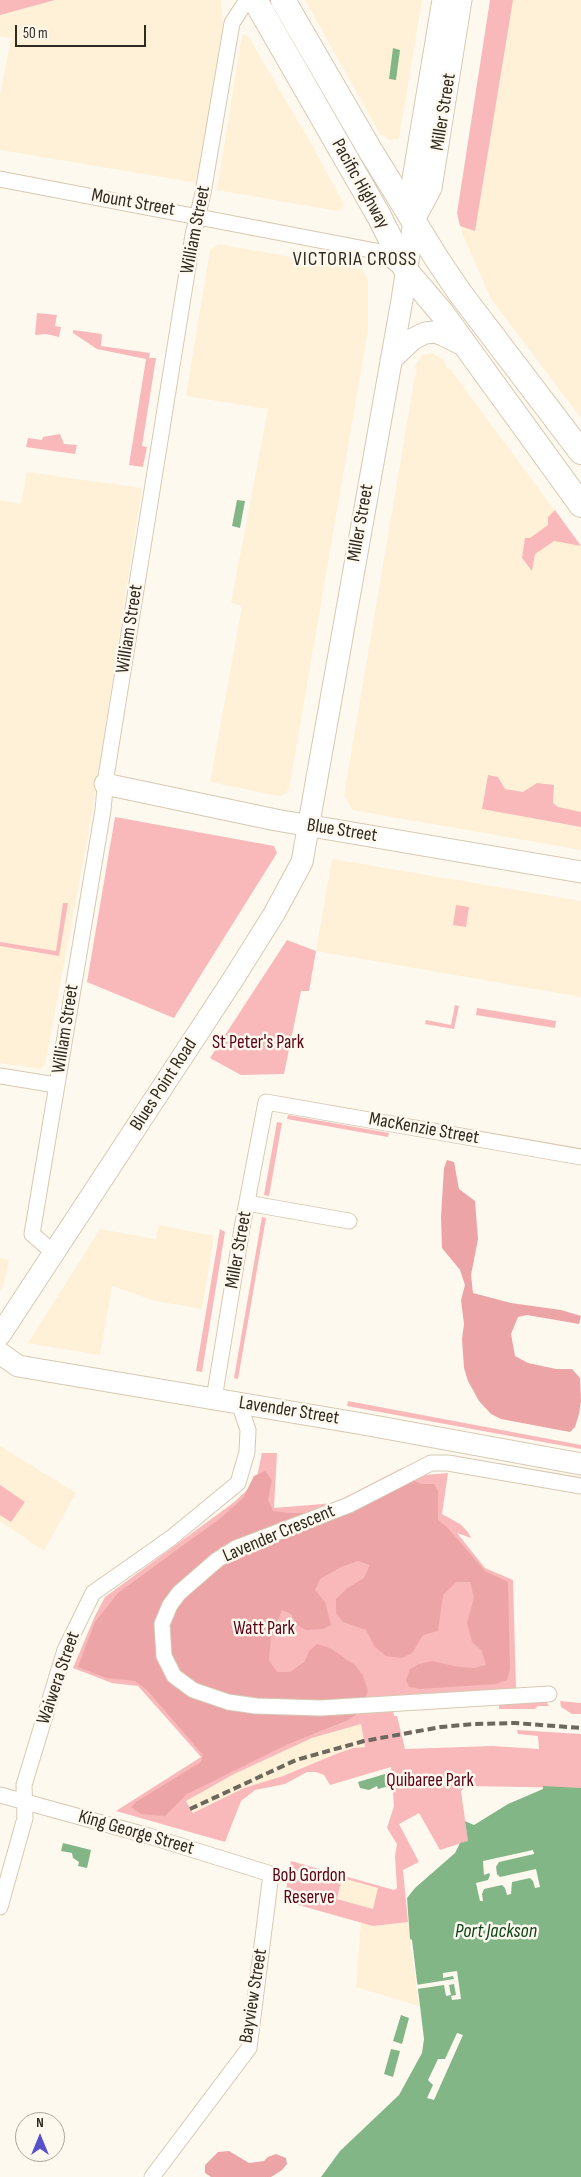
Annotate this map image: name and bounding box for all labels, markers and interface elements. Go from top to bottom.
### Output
scale bar [18,15,149,47]
text: 50 m [23,24,48,43]
street label: Miller Street [427,72,461,152]
street label: Pacific Highway [326,135,394,233]
street label: Mount Street [90,184,176,222]
street label: William Street [176,184,216,276]
district label: VICTORIA CROSS [291,248,419,272]
street label: Miller Street [343,483,379,563]
street label: William Street [112,583,148,675]
street label: Blue Street [305,814,379,848]
street label: William Street [48,983,84,1075]
park label: St Peter's Park [212,1032,304,1054]
street label: Blues Point Road [126,1035,202,1135]
street label: MacKenzie Street [367,1108,481,1150]
street label: Miller Street [221,1210,257,1290]
street label: Lavender Street [237,1392,341,1430]
street label: Lavender Crescent [220,1500,338,1568]
park label: Watt Park [233,1618,295,1640]
street label: Waiwera Street [33,1629,85,1727]
park label: Quibaree Park [386,1770,474,1792]
street label: King George Street [76,1806,196,1860]
park label: Bob Gordon Reserve [272,1865,346,1909]
water label: Port Jackson [455,1920,537,1944]
street label: Bayview Street [235,1947,273,2045]
north arrow [15,2112,65,2162]
text: N [36,2114,44,2131]

